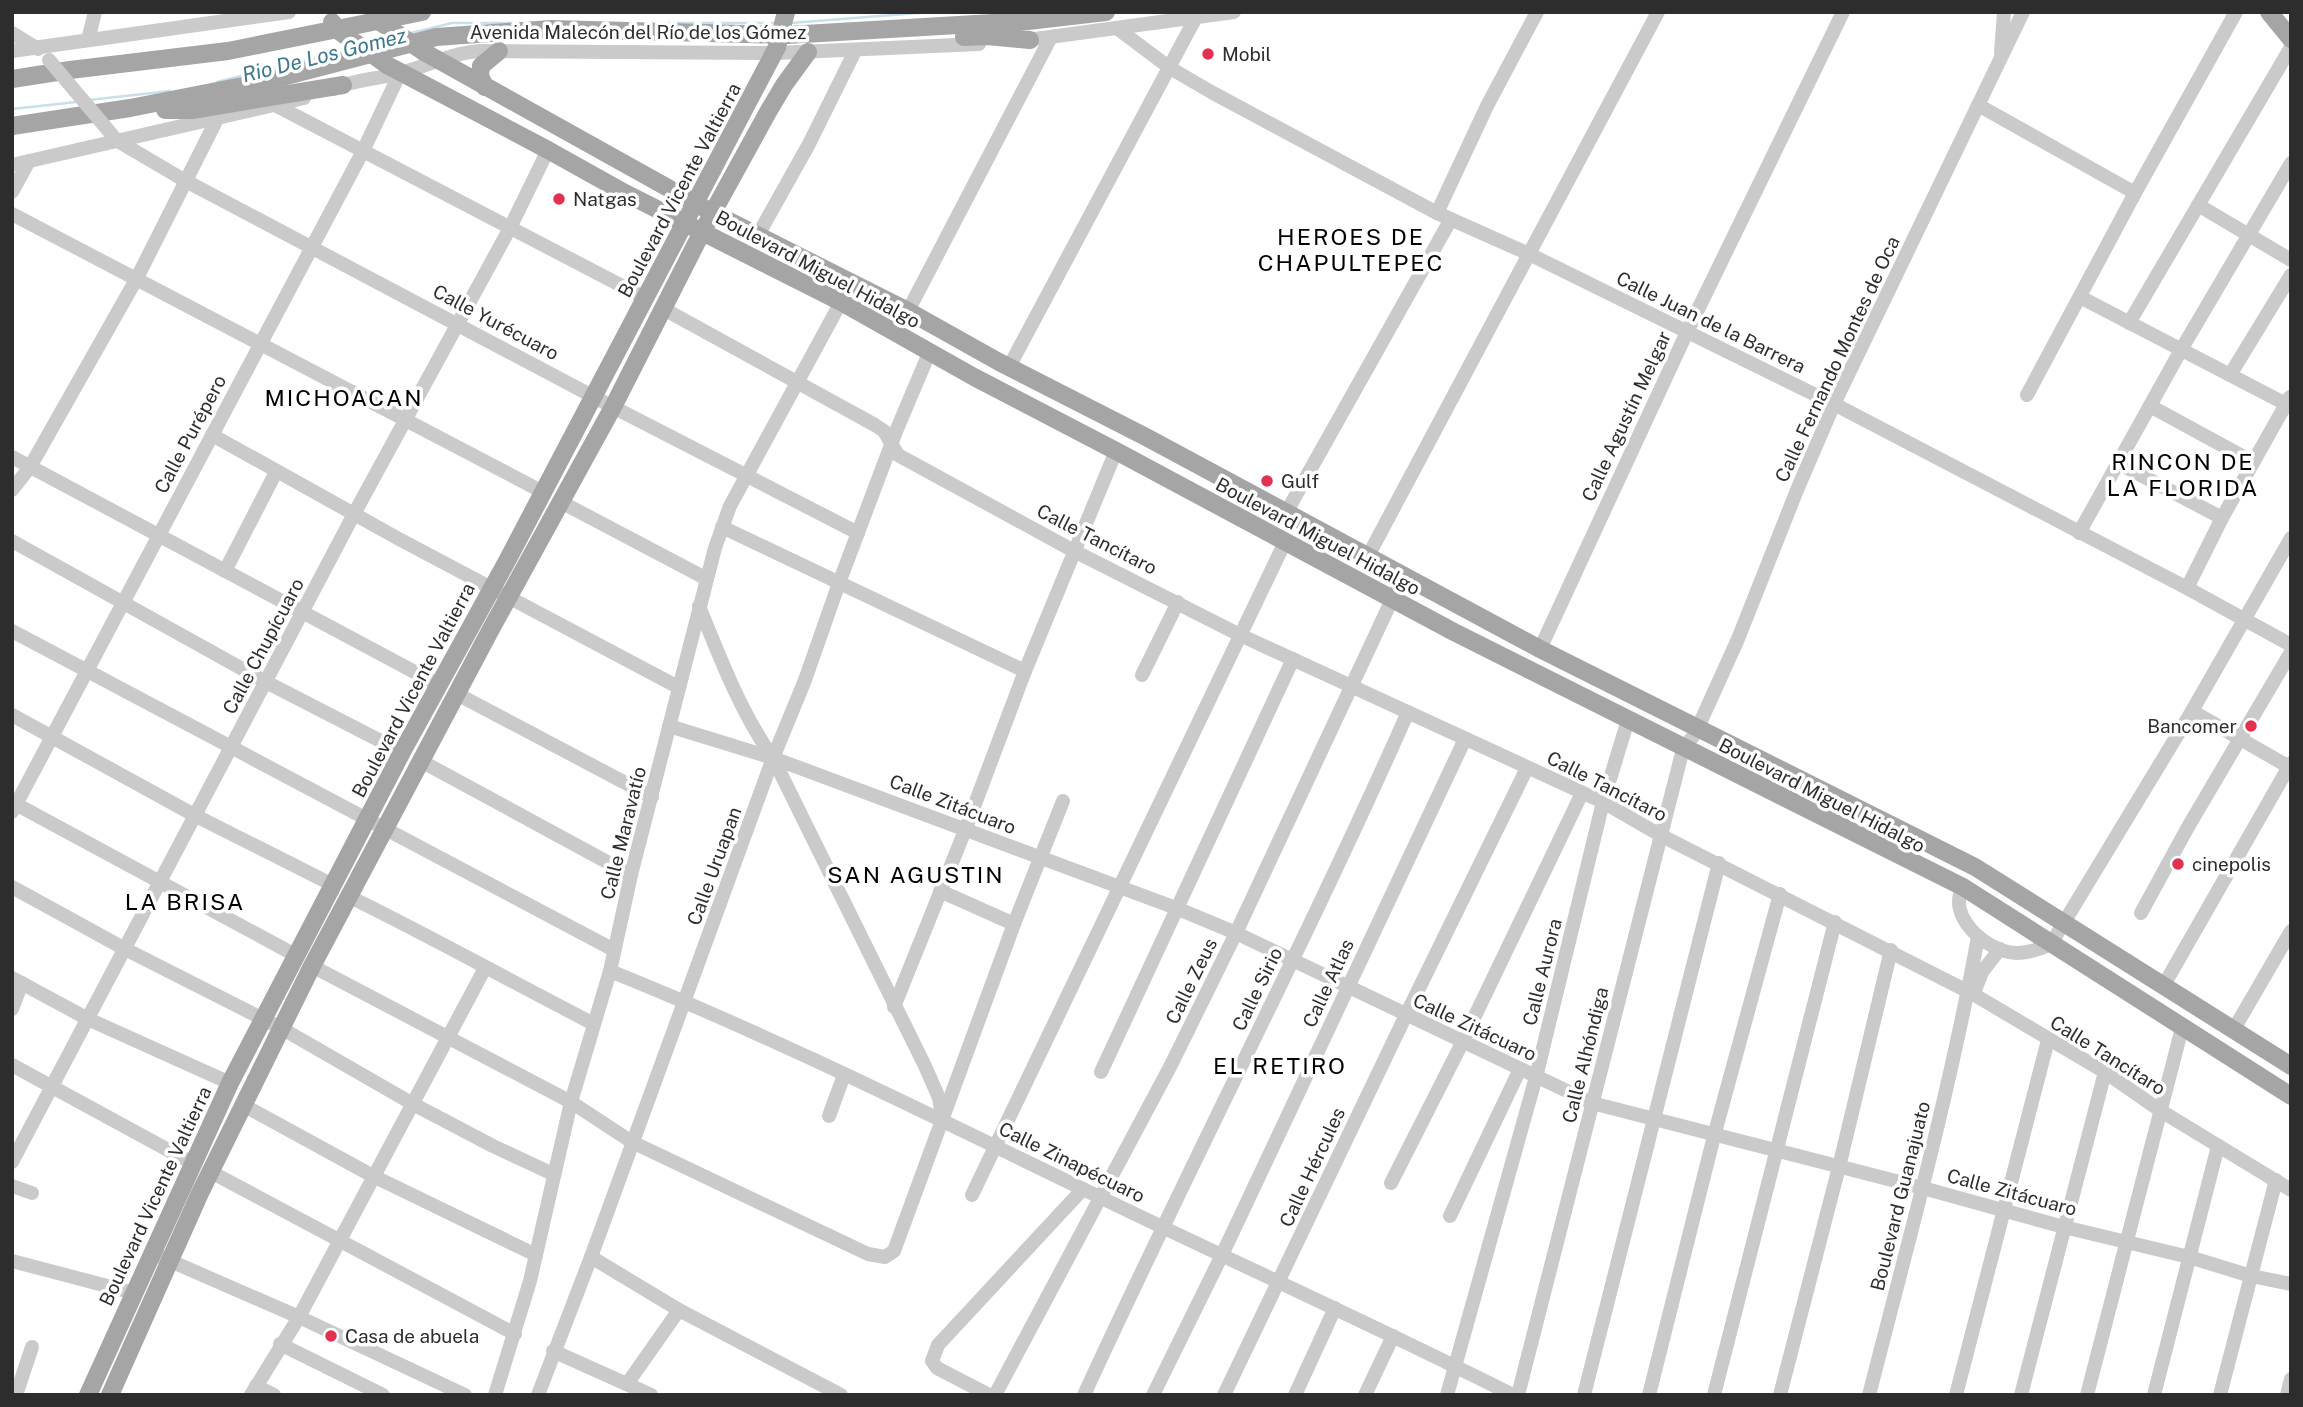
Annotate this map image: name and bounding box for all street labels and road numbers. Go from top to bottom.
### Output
street label: Avenida Malecón del Río de los Gómez [470,21,806,43]
street label: Boulevard Vicente Valtierra [613,79,745,301]
street label: Boulevard Miguel Hidalgo [712,206,924,332]
street label: Calle Fernando Montes de Oca [1770,233,1904,485]
street label: Calle Juan de la Barrera [1613,267,1809,377]
street label: Calle Yurécuaro [429,280,563,364]
street label: Calle Agustín Melgar [1577,327,1675,505]
street label: Calle Purépero [150,371,230,497]
street label: Boulevard Miguel Hidalgo [1212,473,1424,599]
street label: Calle Tancítaro [1033,499,1161,579]
street label: Calle Chupícuaro [218,574,308,718]
street label: Boulevard Vicente Valtierra [347,579,479,801]
street label: Boulevard Miguel Hidalgo [1715,733,1929,857]
street label: Calle Tancítaro [1543,746,1671,826]
street label: Calle Maravatío [596,764,650,902]
street label: Calle Zitácuaro [887,770,1019,838]
street label: Calle Uruapan [682,804,746,928]
street label: Calle Aurora [1518,916,1566,1028]
street label: Calle Zeus [1161,935,1221,1027]
street label: Calle Atlas [1298,935,1358,1031]
street label: Calle Sirio [1227,944,1287,1034]
street label: Calle Alhóndiga [1557,985,1613,1125]
street label: Calle Zitácuaro [1410,989,1540,1065]
street label: Calle Tancítaro [2046,1011,2170,1099]
street label: Boulevard Vicente Valtierra [94,1083,216,1309]
street label: Boulevard Guanajuato [1866,1099,1934,1293]
street label: Calle Hércules [1275,1104,1349,1230]
street label: Calle Zinapécuaro [996,1117,1148,1207]
street label: Calle Zitácuaro [1945,1164,2079,1220]

